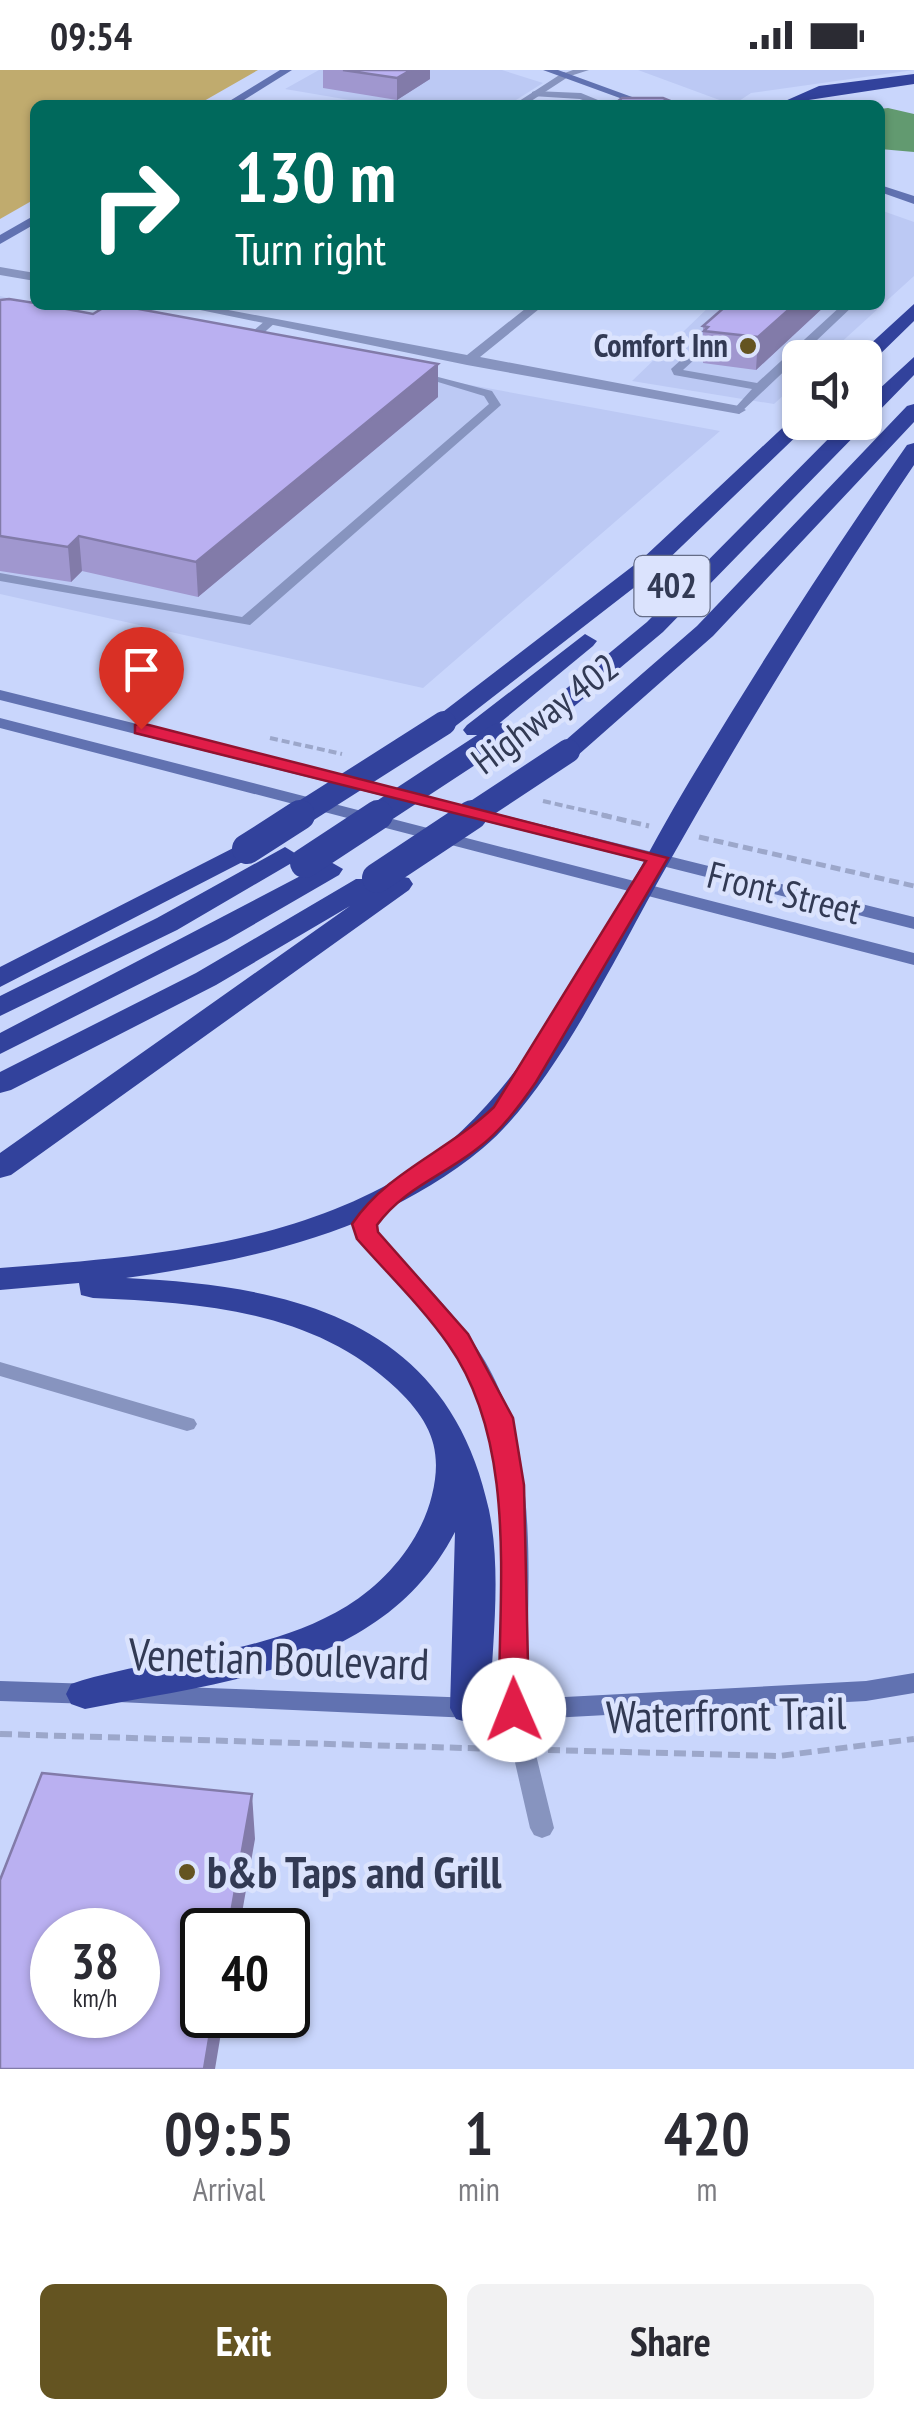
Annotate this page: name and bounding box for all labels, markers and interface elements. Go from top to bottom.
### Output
text: 09:54 [50,11,132,60]
text: 130 m [235,131,396,221]
icon: right [70,140,200,270]
text: Turn right [235,219,386,277]
place label: Comfort Inn [594,324,728,366]
marker: Comfort Inn [737,335,759,357]
map controls [782,340,882,440]
button: sound [782,340,882,440]
road number: 402 [634,556,710,616]
pin [99,627,184,730]
icon: arrive [114,642,169,697]
street label: Highway 402 [461,642,627,784]
street label: Front Street [703,849,867,934]
street label: Venetian Boulevard [127,1624,430,1692]
position arrow [462,1658,566,1762]
street label: Waterfront Trail [605,1683,847,1745]
place label: b&b Taps and Grill [207,1842,502,1900]
marker: b&b Taps and Grill [176,1861,198,1883]
speed limit sign: 40 [180,1908,310,2038]
text: 38 [71,1928,119,1993]
text: km/h [73,1982,117,2014]
text: 09:55 [164,2094,294,2172]
text: 1 [465,2094,493,2172]
text: 420 [664,2094,750,2172]
text: Arrival [193,2168,265,2210]
text: min [458,2168,500,2210]
text: m [696,2168,717,2210]
button: Exit [40,2284,447,2399]
button: Share [467,2284,874,2399]

